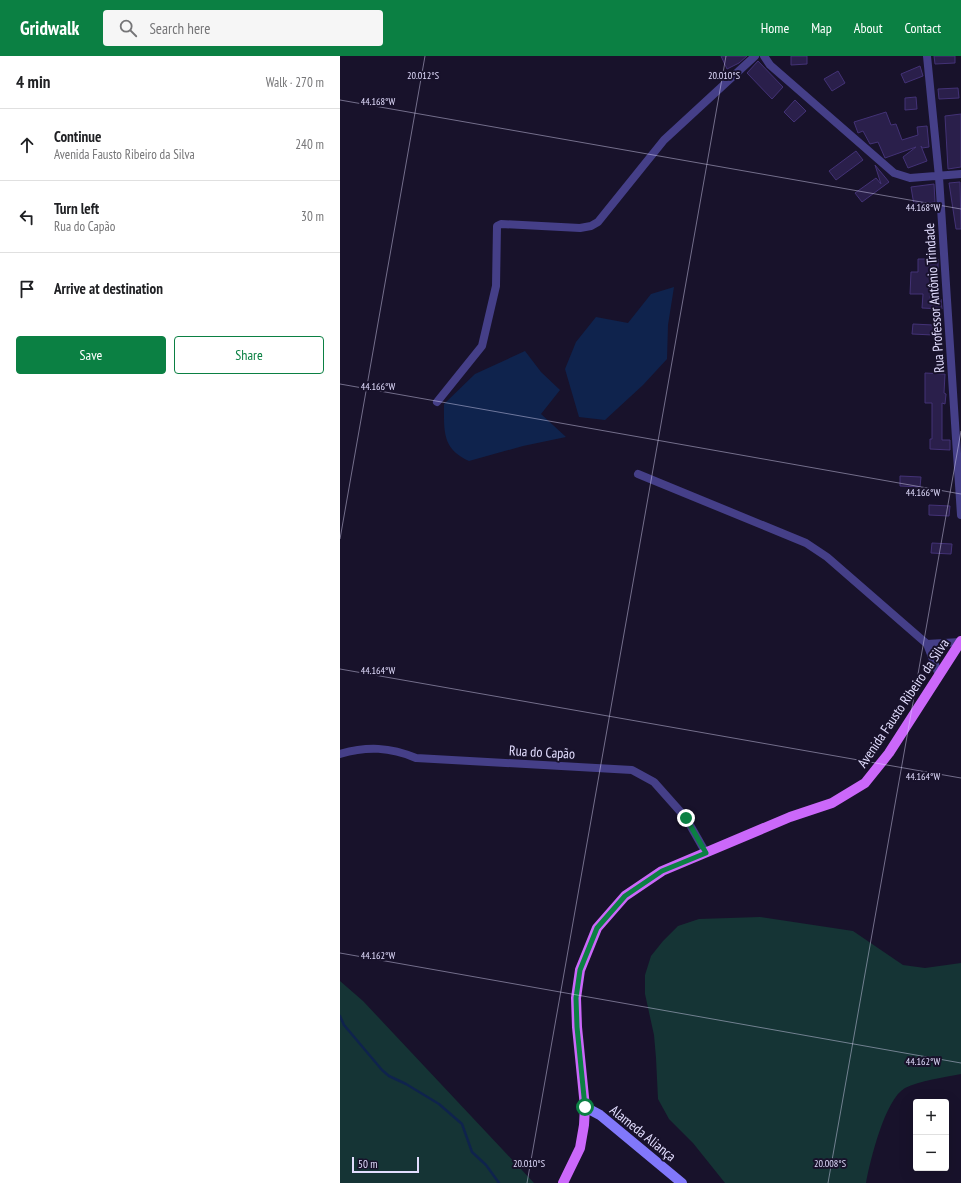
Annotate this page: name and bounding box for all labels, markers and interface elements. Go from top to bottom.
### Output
search box [103,10,383,46]
text: Gridwalk [20,16,79,40]
icon: search [117,17,139,39]
text: Search here [149,19,210,38]
text: Home [761,19,789,37]
text: Map [811,19,832,37]
text: About [854,19,883,37]
text: Contact [905,19,941,37]
text: 20.012°S [407,69,439,82]
text: 20.010°S [708,69,740,82]
text: 4 min [16,71,50,93]
text: Walk · 270 m [266,74,324,91]
text: 44.168°W [361,95,395,108]
text: Continue [54,127,101,146]
icon: ahead [16,134,38,156]
text: 240 m [295,136,324,153]
text: Avenida Fausto Ribeiro da Silva [54,146,195,163]
text: Turn left [54,199,99,218]
text: 44.168°W [906,201,940,214]
icon: left [16,206,38,228]
text: 30 m [301,208,324,225]
text: Rua do Capão [54,218,115,235]
street label: Rua Professor Antônio Trindade [920,222,948,374]
icon: arrive [16,278,38,300]
text: Arrive at destination [54,279,163,298]
button: Save [16,336,166,374]
button: Share [174,336,324,374]
text: 44.166°W [361,380,395,393]
text: 44.166°W [906,486,940,499]
street label: Avenida Fausto Ribeiro da Silva [853,635,953,771]
text: 44.164°W [361,664,395,677]
street label: Rua do Capão [509,741,575,763]
text: 44.164°W [906,770,940,783]
route end [677,809,695,827]
text: 44.162°W [361,949,395,962]
text: 44.162°W [906,1055,940,1068]
route start [576,1098,594,1116]
map controls [913,1099,949,1171]
button: + [913,1099,949,1135]
street label: Alameda Aliança [606,1101,680,1165]
button: − [913,1135,949,1171]
scale bar [352,1155,419,1174]
text: 50 m [358,1157,377,1171]
text: 20.010°S [513,1157,545,1170]
text: 20.008°S [814,1157,846,1170]

